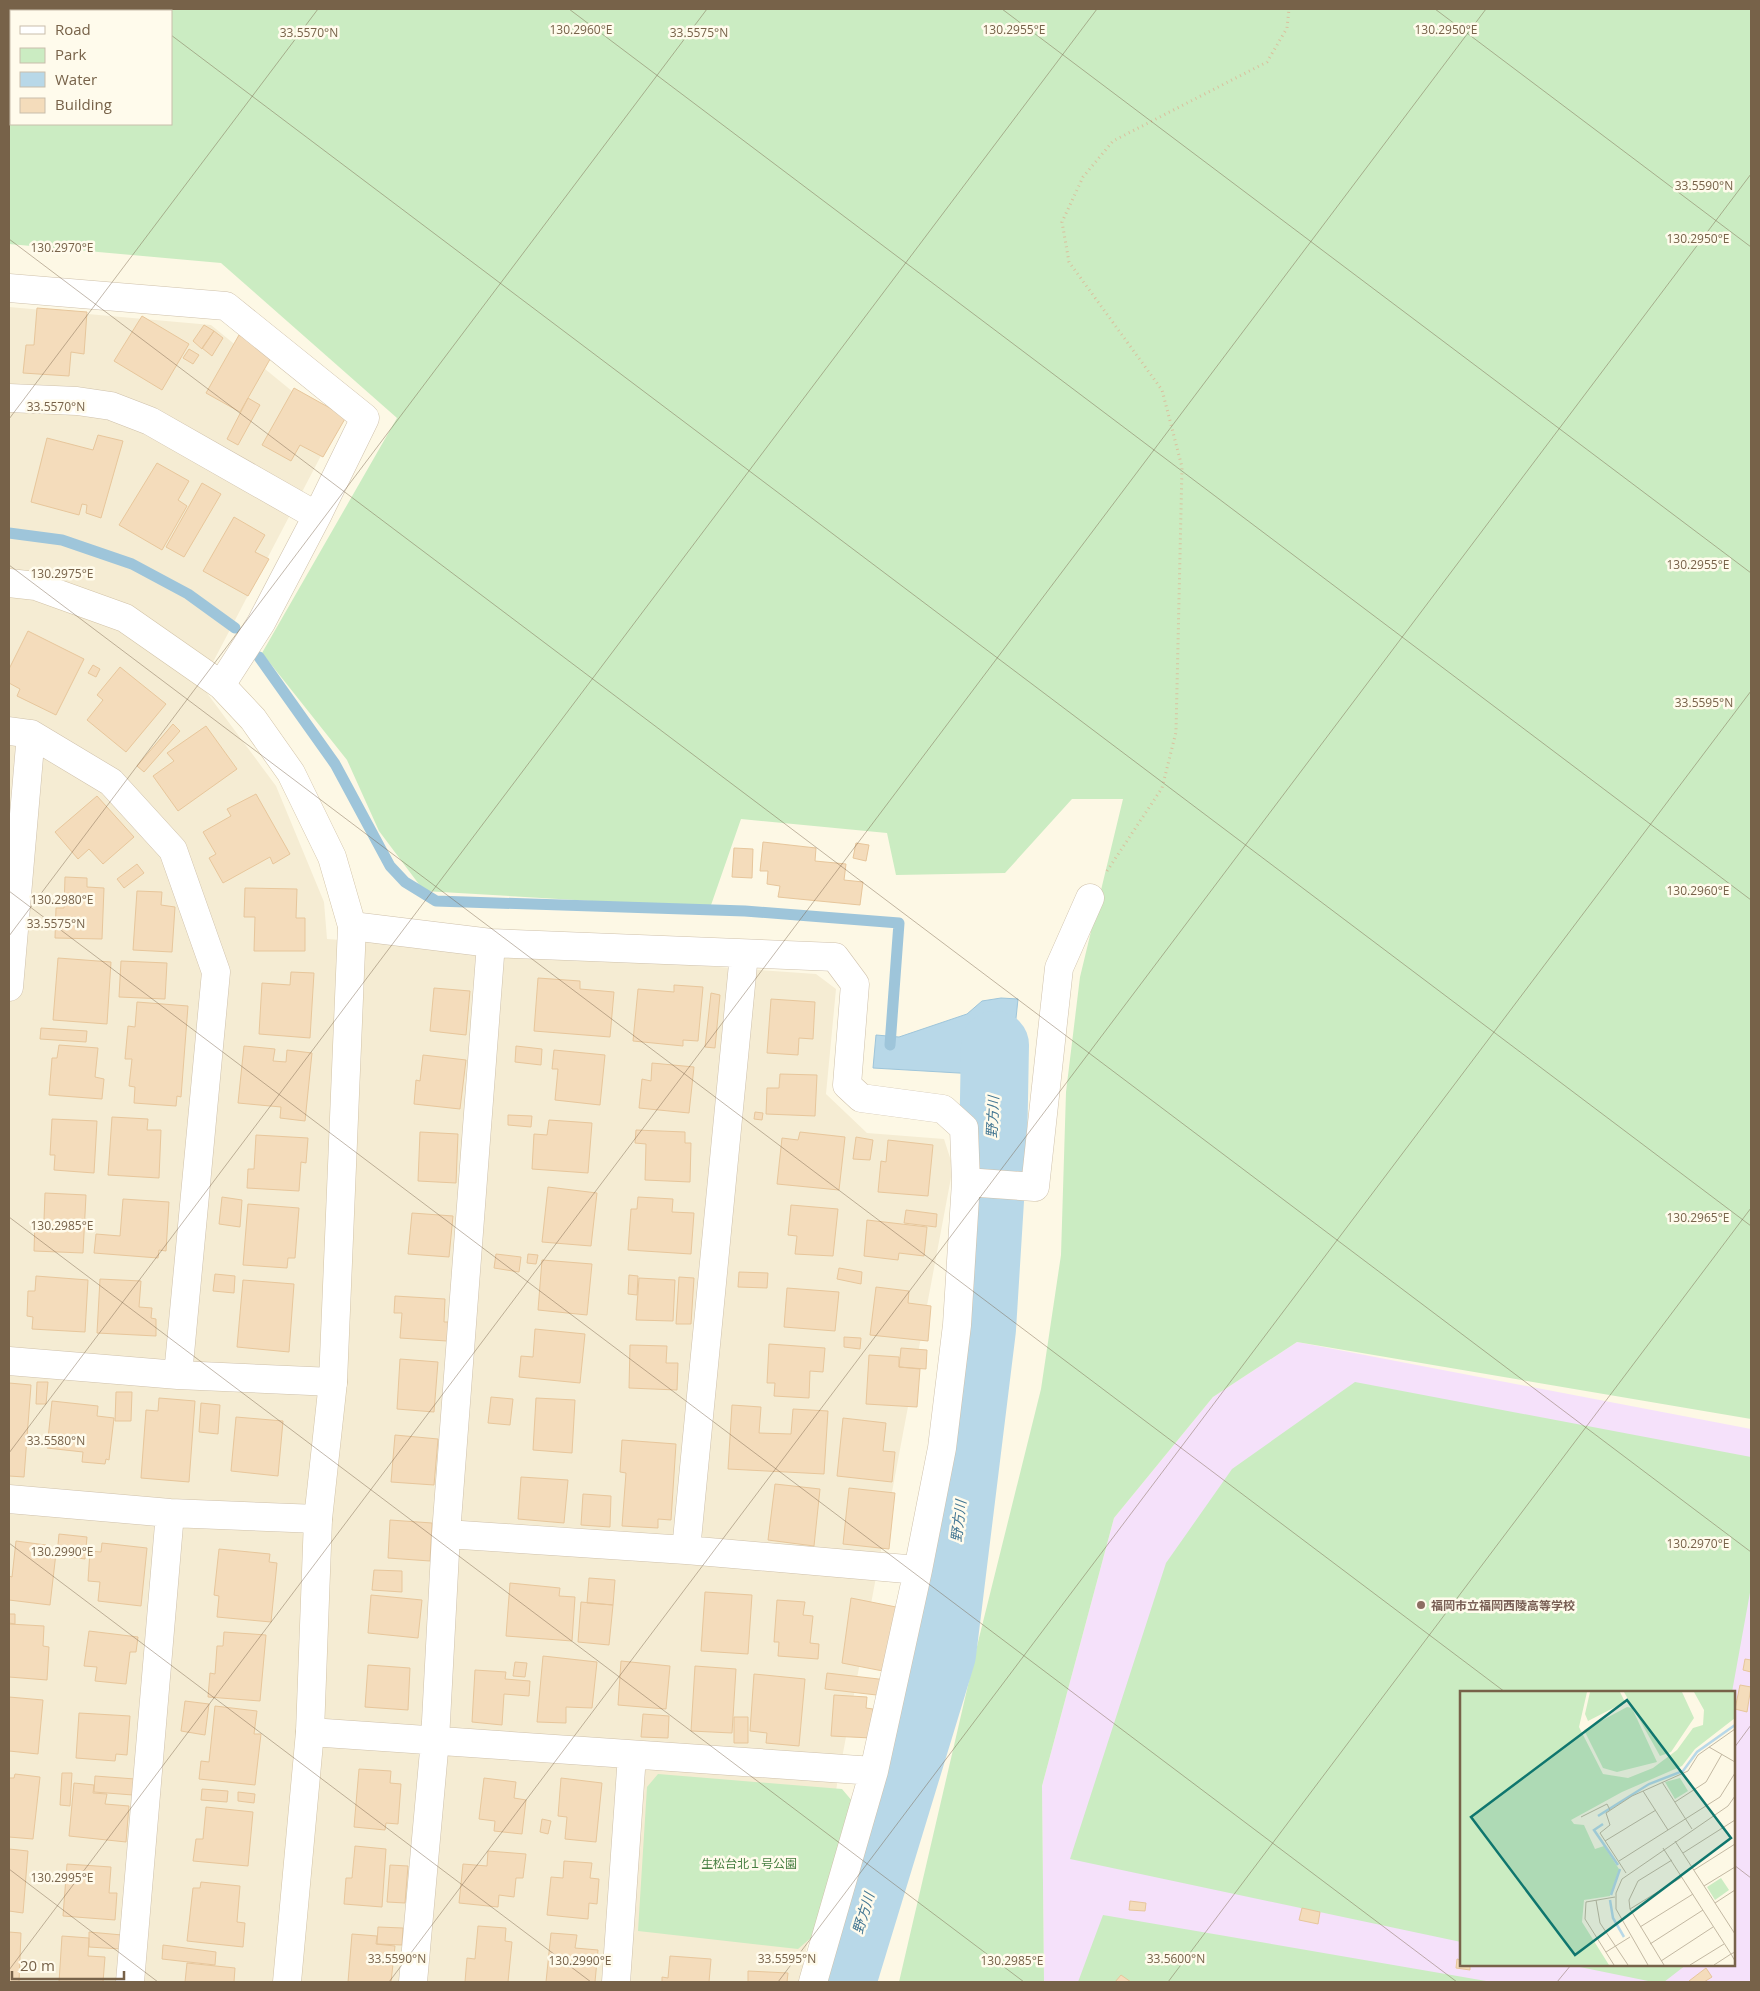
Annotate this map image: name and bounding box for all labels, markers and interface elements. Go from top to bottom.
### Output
legend [10,10,172,125]
text: Road [55,19,91,39]
text: 130.2960°E [550,21,613,38]
text: 130.2955°E [983,21,1046,38]
text: 130.2950°E [1415,21,1478,38]
text: 33.5570°N [280,24,338,41]
text: 33.5575°N [670,24,728,41]
text: Park [55,44,86,64]
text: Water [55,69,97,89]
text: Building [55,94,112,114]
text: 33.5590°N [1675,177,1733,194]
text: 130.2950°E [1667,230,1730,247]
text: 130.2970°E [31,239,94,256]
text: 33.5570°N [27,398,85,415]
text: 130.2955°E [1667,556,1730,573]
text: 130.2975°E [31,565,94,582]
text: 33.5595°N [1675,694,1733,711]
text: 130.2960°E [1667,882,1730,899]
text: 130.2980°E [31,891,94,908]
text: 33.5575°N [27,915,85,932]
water label: 野方川 [981,1094,1003,1138]
text: 130.2965°E [1667,1209,1730,1226]
text: 130.2985°E [31,1217,94,1234]
text: 33.5580°N [27,1432,85,1449]
water label: 野方川 [946,1497,970,1543]
text: 130.2970°E [1667,1535,1730,1552]
text: 130.2990°E [31,1543,94,1560]
place label: 福岡市立福岡西陵高等学校 [1431,1597,1575,1614]
marker: 福岡市立福岡西陵高等学校 [1415,1599,1427,1611]
inset map [1460,1691,1735,1966]
park label: 生松台北１号公園 [701,1855,797,1872]
text: 130.2995°E [31,1869,94,1886]
water label: 野方川 [848,1888,879,1936]
scale bar [12,1948,125,1980]
text: 33.5590°N [368,1950,426,1967]
text: 33.5595°N [758,1950,816,1967]
text: 33.5600°N [1147,1950,1205,1967]
text: 130.2990°E [549,1952,612,1969]
text: 130.2985°E [981,1952,1044,1969]
text: 20 m [20,1955,55,1975]

